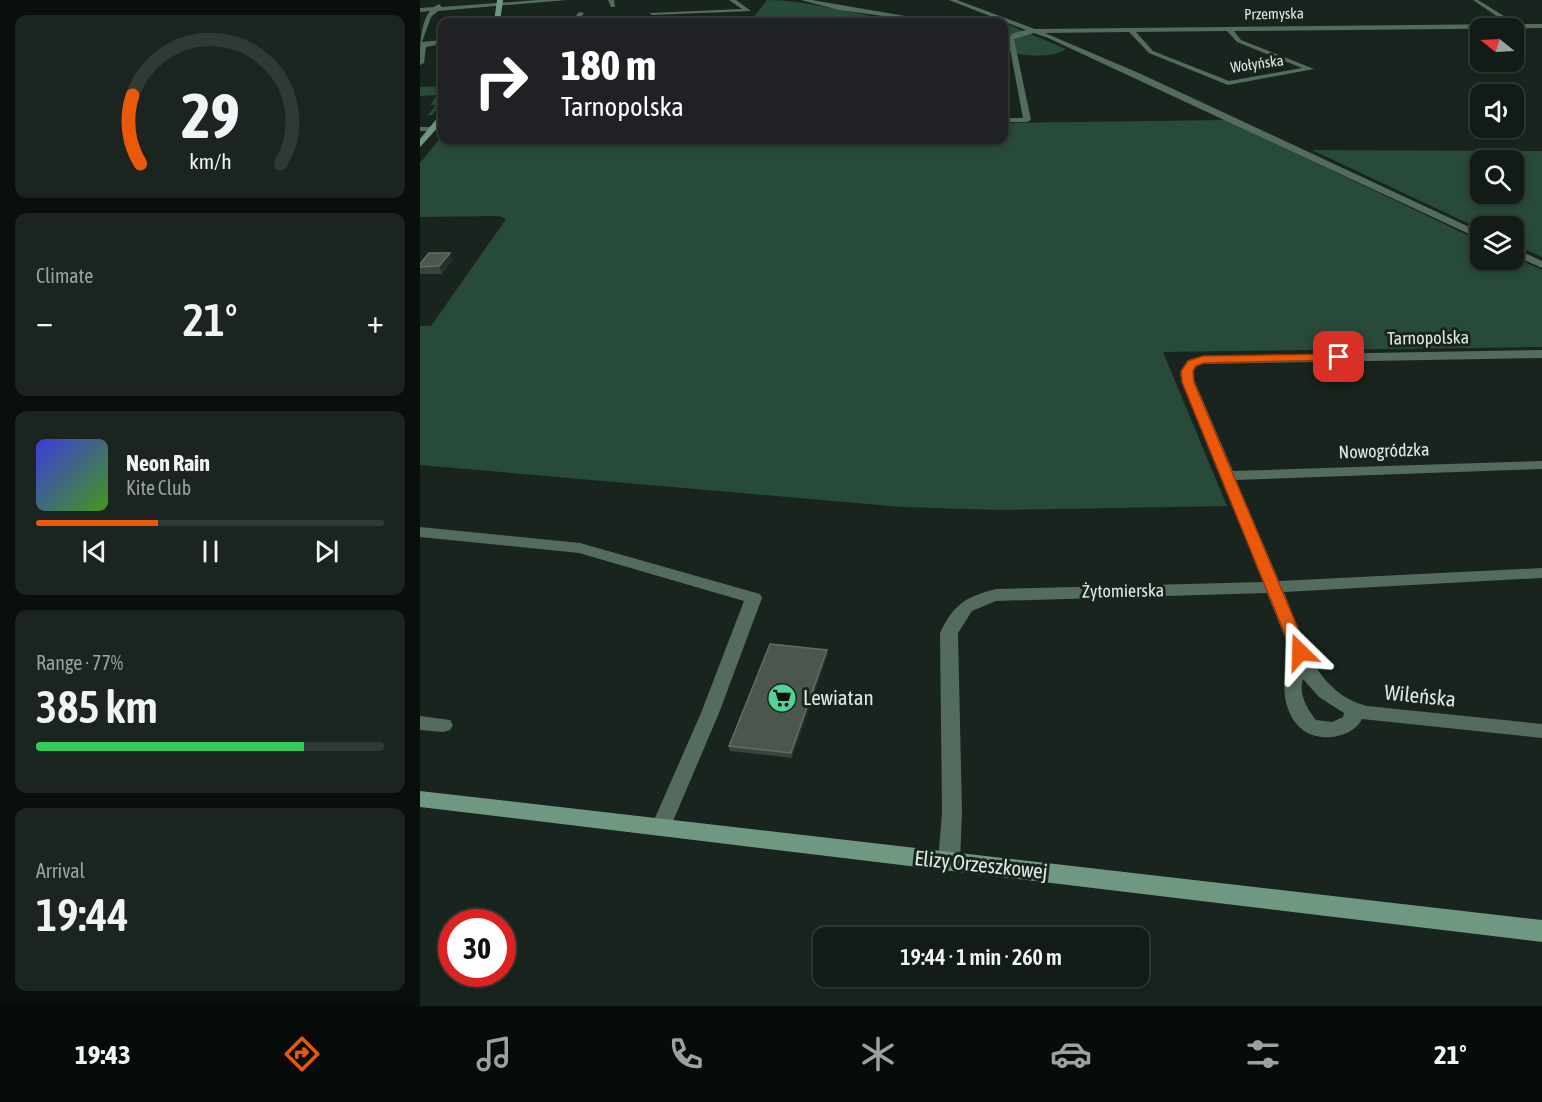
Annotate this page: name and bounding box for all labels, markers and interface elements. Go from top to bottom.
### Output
street label: Przemyska [1244,4,1304,23]
north arrow [1470,18,1524,72]
map controls [1470,18,1524,270]
text: 180 m [561,41,656,89]
icon: right [462,42,540,120]
street label: Wołyńska [1229,51,1285,76]
text: 29 [181,80,239,151]
button: sound [1470,84,1524,138]
text: Tarnopolska [561,91,684,122]
text: km/h [189,149,231,174]
button: search [1470,150,1524,204]
button: layers [1470,216,1524,270]
text: Climate [36,264,93,287]
text: 21° [183,294,237,346]
text: − [36,302,53,340]
text: + [367,302,384,340]
street label: Tarnopolska [1387,326,1469,349]
pin [1313,331,1364,382]
icon: arrive [1322,340,1355,373]
street label: Nowogródzka [1338,438,1430,463]
text: Neon Rain [126,450,210,476]
text: Kite Club [126,476,191,499]
icon: previous [78,535,111,568]
icon: pause [194,535,227,568]
icon: next [310,535,343,568]
street label: Żytomierska [1082,579,1164,602]
position arrow [1268,620,1332,684]
text: Range · 77% [36,651,123,674]
street label: Wileńska [1383,679,1457,711]
text: 385 km [36,681,158,733]
supermarket icon: Lewiatan [766,682,798,714]
place label: Lewiatan [803,685,874,709]
street label: Elizy Orzeszkowej [913,845,1049,883]
text: Arrival [36,859,85,882]
text: 19:44 [36,889,129,941]
speed limit sign: 30 [438,909,516,987]
text: 19:44 · 1 min · 260 m [900,944,1062,970]
icon: directions [281,1033,323,1075]
icon: music [473,1033,515,1075]
icon: phone [665,1033,707,1075]
icon: climate [857,1033,899,1075]
icon: car [1050,1033,1092,1075]
icon: filters [1242,1033,1284,1075]
text: 19:43 [75,1039,131,1070]
text: 21° [1434,1039,1467,1070]

